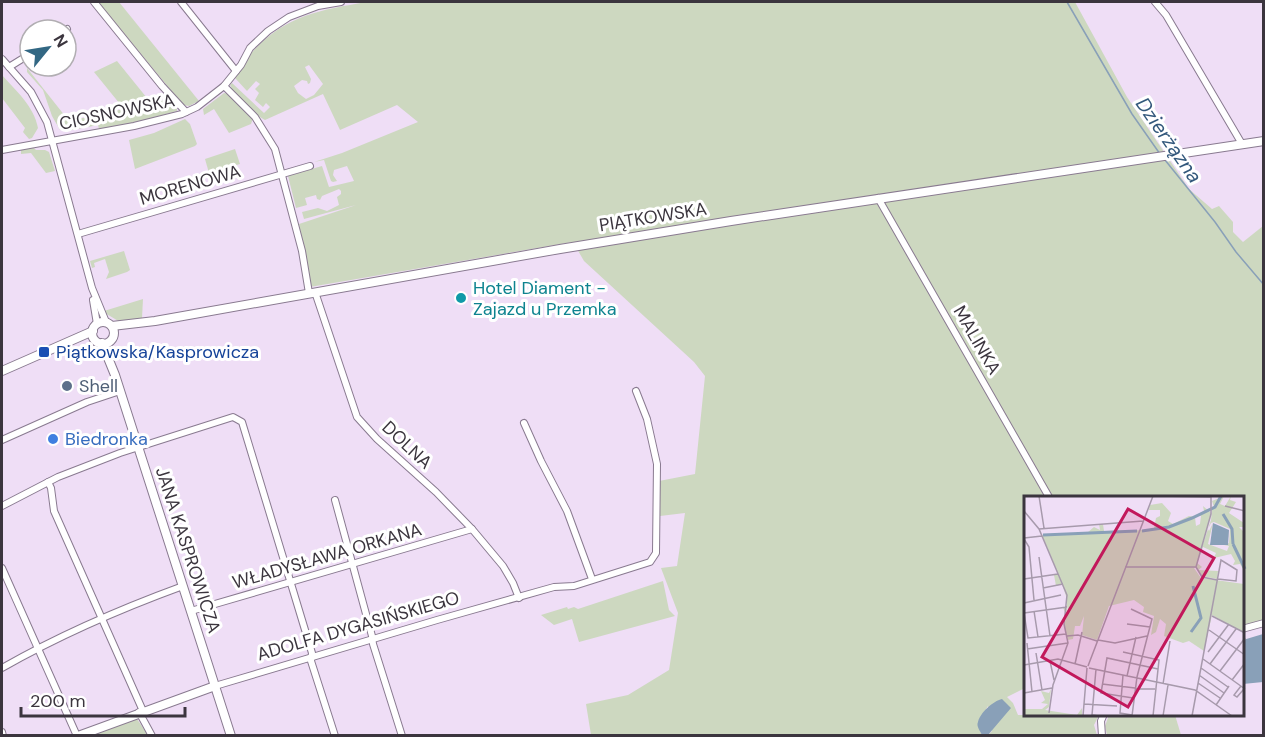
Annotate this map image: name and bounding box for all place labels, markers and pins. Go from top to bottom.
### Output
place label: Hotel Diament - Zajazd u Przemka [473,276,617,321]
marker: Hotel Diament - Zajazd u Przemka [454,291,468,305]
place label: Piątkowska/Kasprowicza [56,340,259,364]
marker: Piątkowska/Kasprowicza [37,345,51,359]
place label: Shell [79,374,118,398]
marker: Shell [60,379,74,393]
place label: Biedronka [65,427,148,451]
marker: Biedronka [46,432,60,446]

